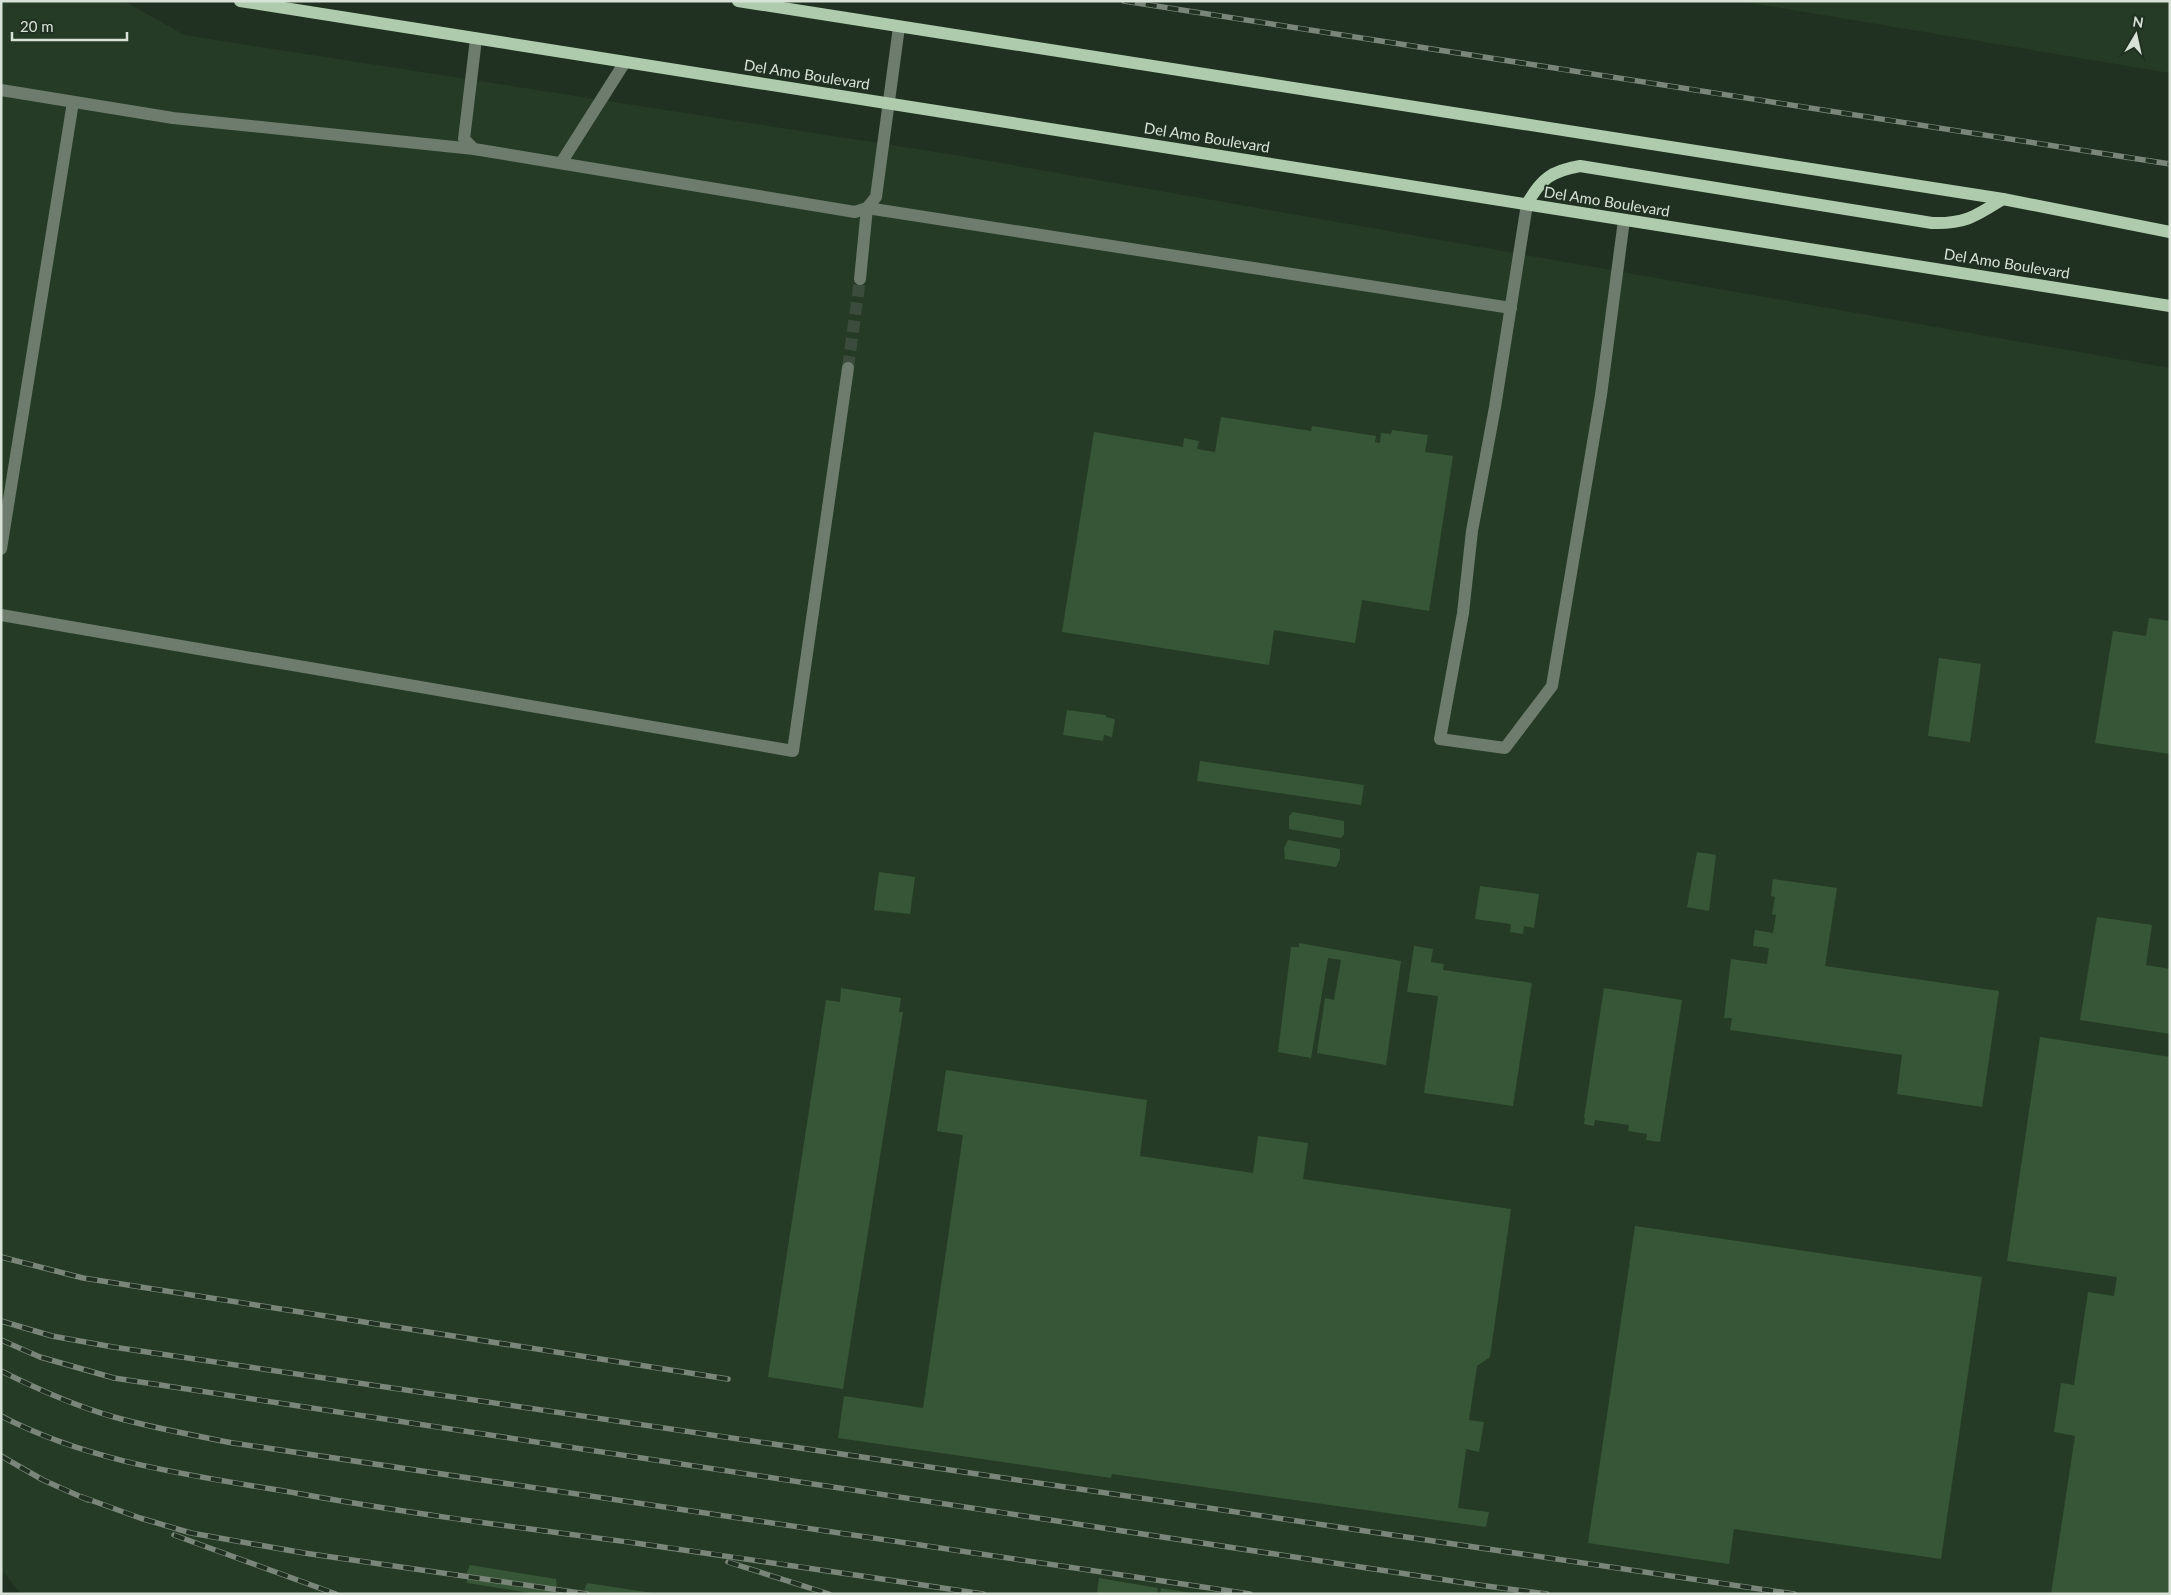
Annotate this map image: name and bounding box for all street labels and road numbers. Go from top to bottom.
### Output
street label: Del Amo Boulevard [743,55,871,93]
street label: Del Amo Boulevard [1143,118,1271,156]
street label: Del Amo Boulevard [1543,182,1671,220]
street label: Del Amo Boulevard [1943,244,2071,282]

